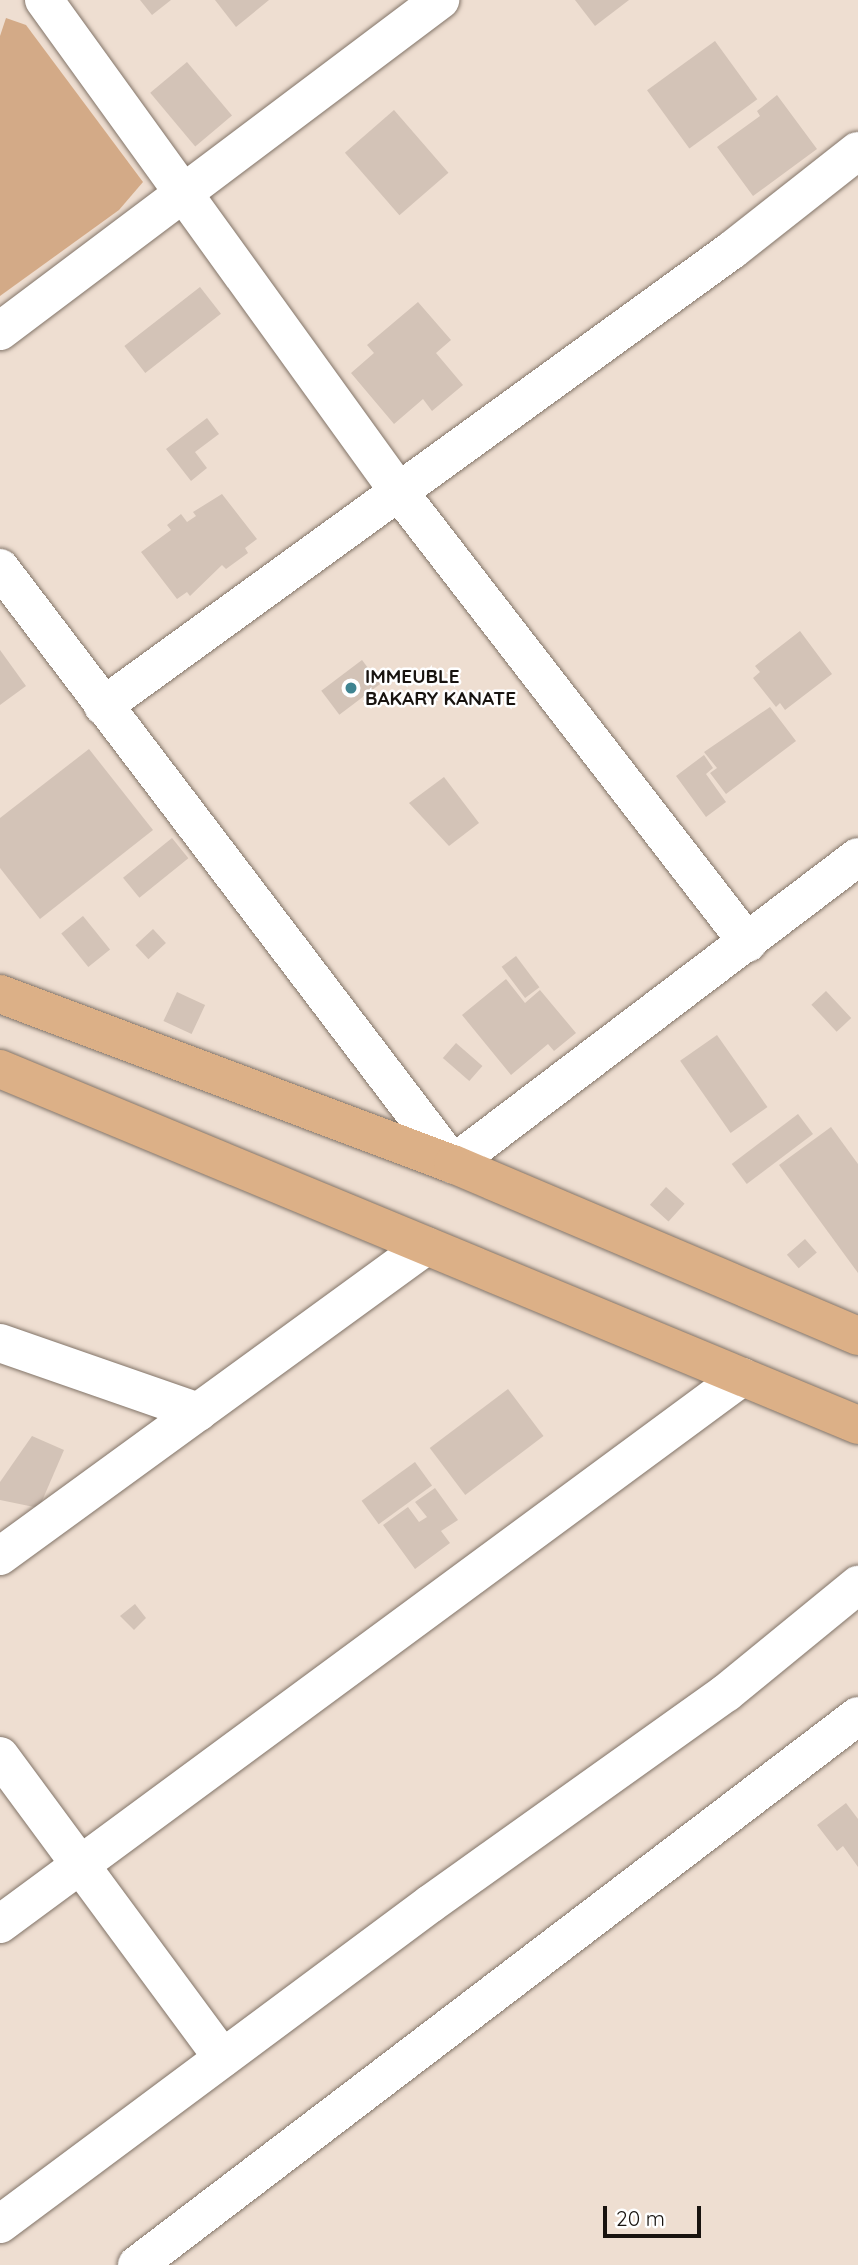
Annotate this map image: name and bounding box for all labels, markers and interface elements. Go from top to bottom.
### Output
place label: IMMEUBLE BAKARY KANATE [365,666,516,710]
marker: IMMEUBLE BAKARY KANATE [343,680,359,696]
scale bar [606,2192,704,2236]
text: 20 m [616,2205,665,2231]

